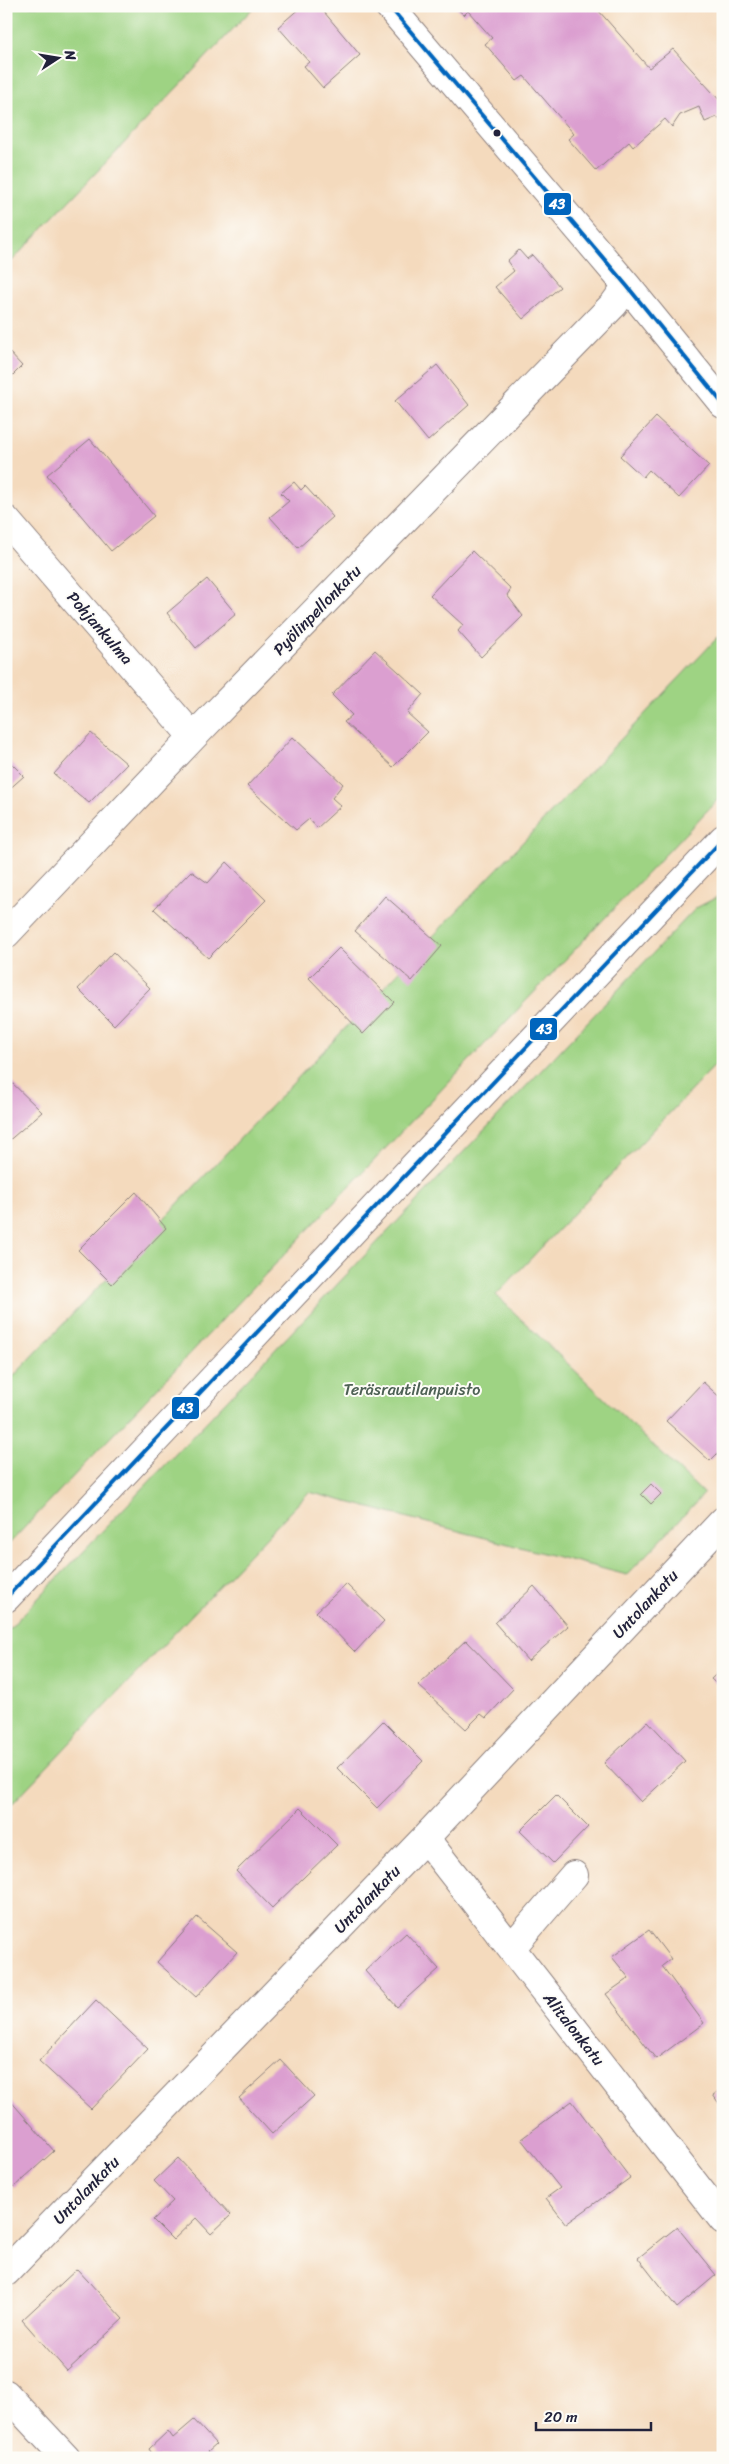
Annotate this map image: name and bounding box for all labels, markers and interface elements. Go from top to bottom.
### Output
north arrow [32,32,82,82]
text: N [57,47,84,63]
unlabelled marker [492,128,502,138]
line badge: 43 [543,192,572,216]
text: 43 [548,192,566,217]
street label: Pyölinpellonkatu [266,557,369,662]
street label: Pohjankulma [59,584,141,672]
line badge: 43 [529,1017,558,1041]
text: 43 [535,1017,553,1042]
park label: Teräsrautilanpuisto [344,1375,480,1404]
line badge: 43 [171,1396,200,1420]
text: 43 [176,1396,194,1421]
street label: Untolankatu [605,1562,686,1646]
street label: Untolankatu [326,1857,408,1940]
street label: Alitalonkatu [535,1985,613,2073]
street label: Untolankatu [45,2148,127,2231]
scale bar [536,2399,652,2431]
text: 20 m [544,2404,578,2430]

